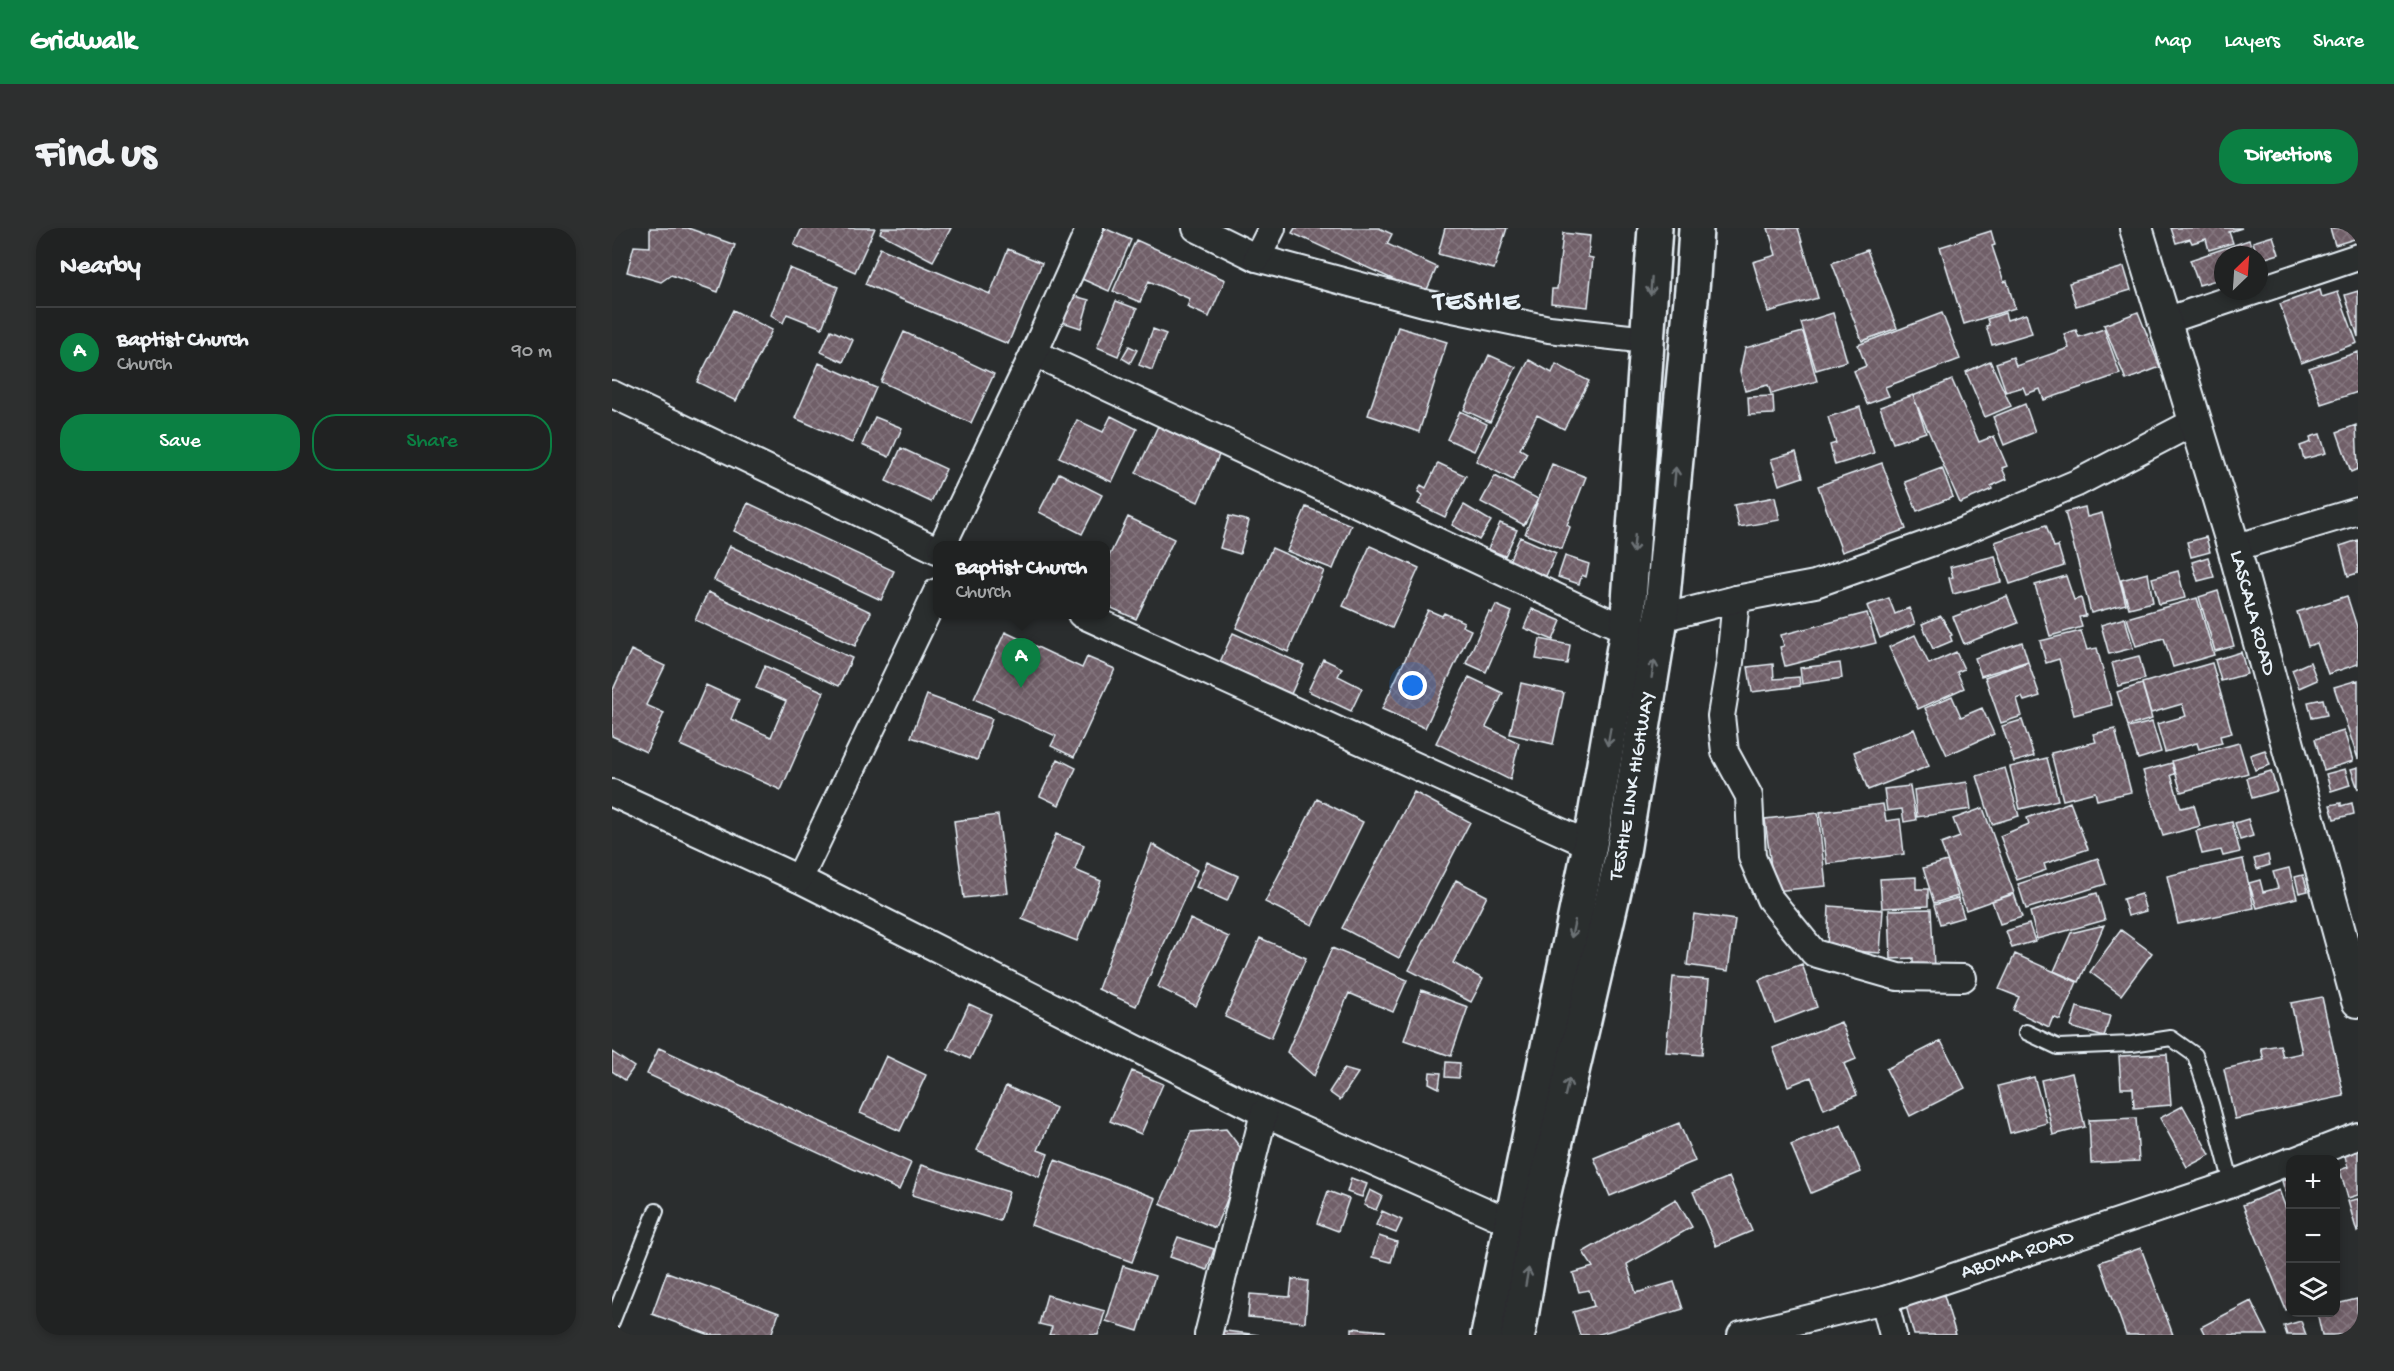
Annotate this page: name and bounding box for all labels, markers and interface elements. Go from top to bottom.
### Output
text: Gridwalk [30,26,136,59]
text: Map [2155,30,2191,55]
text: Layers [2224,30,2280,55]
text: Share [2313,30,2364,55]
button: Directions [2219,129,2358,184]
text: Find us [36,132,156,181]
north arrow [2214,246,2268,300]
text: Nearby [60,252,141,283]
one-way arrow [1645,276,1656,296]
district label: TESHIE [1431,288,1521,320]
text: Baptist Church [117,328,248,354]
text: A [74,341,85,364]
text: 90 m [512,341,552,364]
text: Church [117,354,173,377]
button: Save [60,414,300,471]
button: Share [312,414,552,471]
one-way arrow [1670,466,1681,486]
one-way arrow [1628,533,1639,553]
popup [933,541,1110,619]
street label: LASCALA ROAD [2223,548,2281,678]
text: Baptist Church [956,556,1087,582]
text: Church [956,582,1011,605]
pin: A [1002,638,1040,688]
one-way arrow [1647,660,1658,680]
your location [1398,671,1427,700]
street label: TESHIE LINK HIGHWAY [1604,690,1661,884]
one-way arrow [1603,727,1614,746]
one-way arrow [1566,919,1578,938]
one-way arrow [1562,1077,1574,1096]
map controls [2286,1155,2340,1317]
button: + [2286,1155,2340,1209]
button: − [2286,1209,2340,1263]
street label: ABOMA ROAD [1958,1225,2078,1286]
button: layers [2286,1263,2340,1317]
one-way arrow [1522,1268,1533,1288]

